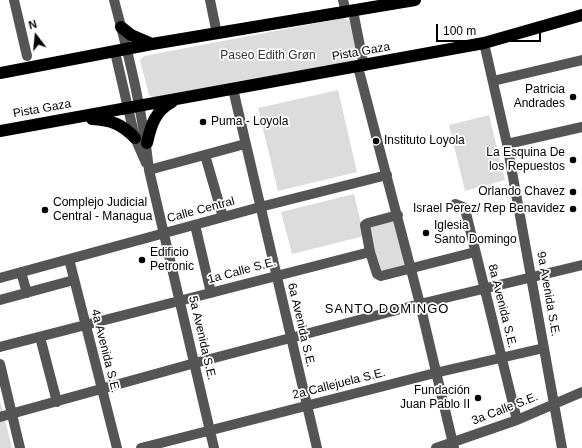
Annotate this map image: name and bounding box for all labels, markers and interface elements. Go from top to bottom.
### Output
north arrow [16,16,56,56]
scale bar [438,16,543,42]
text: N [27,18,38,31]
text: 100 m [443,24,476,38]
street label: Pista Gaza [331,40,391,64]
park label: Paseo Edith Grøn [220,49,316,63]
place label: Patricia Andrades [514,83,565,111]
marker: Patricia Andrades [568,92,578,102]
street label: Pista Gaza [12,97,72,121]
place label: Puma - Loyola [211,115,288,129]
marker: Puma - Loyola [198,117,208,127]
place label: Instituto Loyola [384,134,465,148]
marker: Instituto Loyola [371,136,381,146]
place label: La Esquina De los Repuestos [486,146,565,174]
marker: La Esquina De los Repuestos [568,155,578,165]
place label: Orlando Chavez [478,185,565,199]
marker: Orlando Chavez [568,187,578,197]
street label: Calle Central [166,194,236,226]
place label: Complejo Judicial Central - Managua [53,196,152,224]
place label: Israel Perez/ Rep Benavidez [413,202,565,216]
marker: Israel Perez/ Rep Benavidez [568,204,578,214]
marker: Complejo Judicial Central - Managua [40,205,50,215]
place label: Iglesia Santo Domingo [434,219,517,247]
marker: Iglesia Santo Domingo [421,228,431,238]
place label: Edificio Petronic [150,246,194,274]
street label: 9a Avenida S.E. [533,250,563,338]
marker: Edificio Petronic [137,255,147,265]
street label: 1a Calle S.E. [206,255,278,287]
street label: 8a Avenida S.E. [485,263,519,349]
street label: 6a Avenida S.E. [284,282,318,368]
street label: 5a Avenida S.E. [185,295,219,381]
district label: SANTO DOMINGO [325,301,449,317]
street label: 4a Avenida S.E. [88,308,122,394]
street label: 2a Callejuela S.E. [291,365,387,403]
place label: Fundación Juan Pablo II [400,384,470,412]
street label: 3a Calle S.E. [470,390,540,428]
marker: Fundación Juan Pablo II [473,393,483,403]

